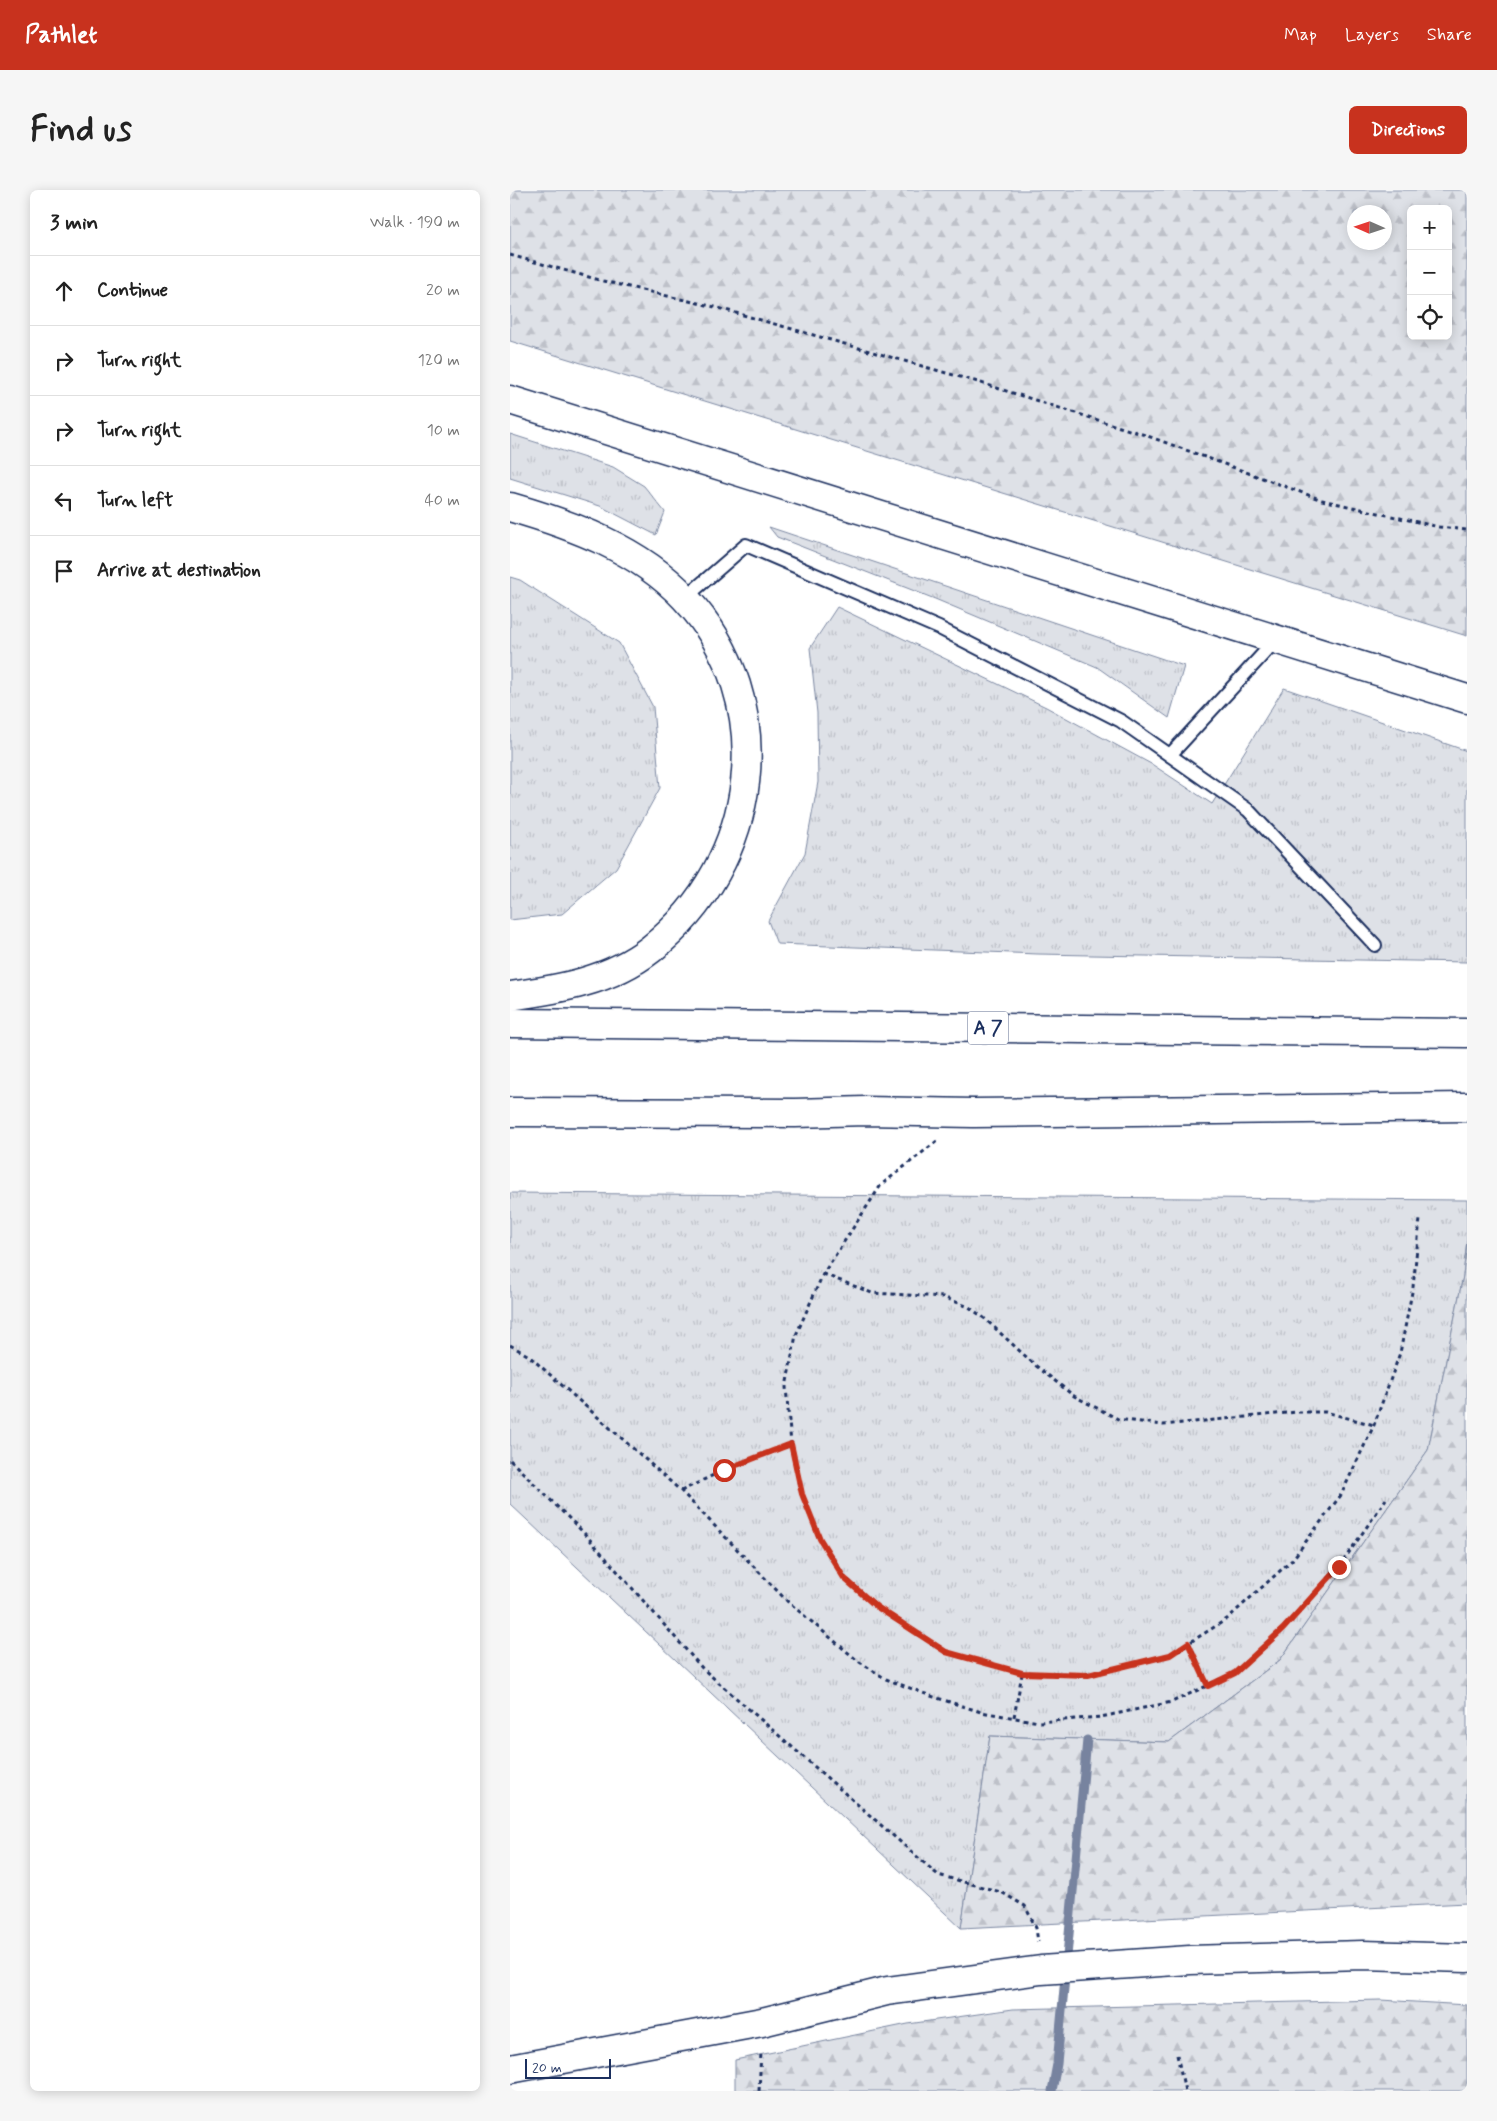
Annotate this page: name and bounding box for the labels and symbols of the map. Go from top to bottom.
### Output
north arrow [1347,205,1392,250]
road number: A 7 [968,1011,1008,1044]
route start [713,1459,736,1482]
route end [1328,1556,1351,1579]
scale bar [525,2056,611,2079]

